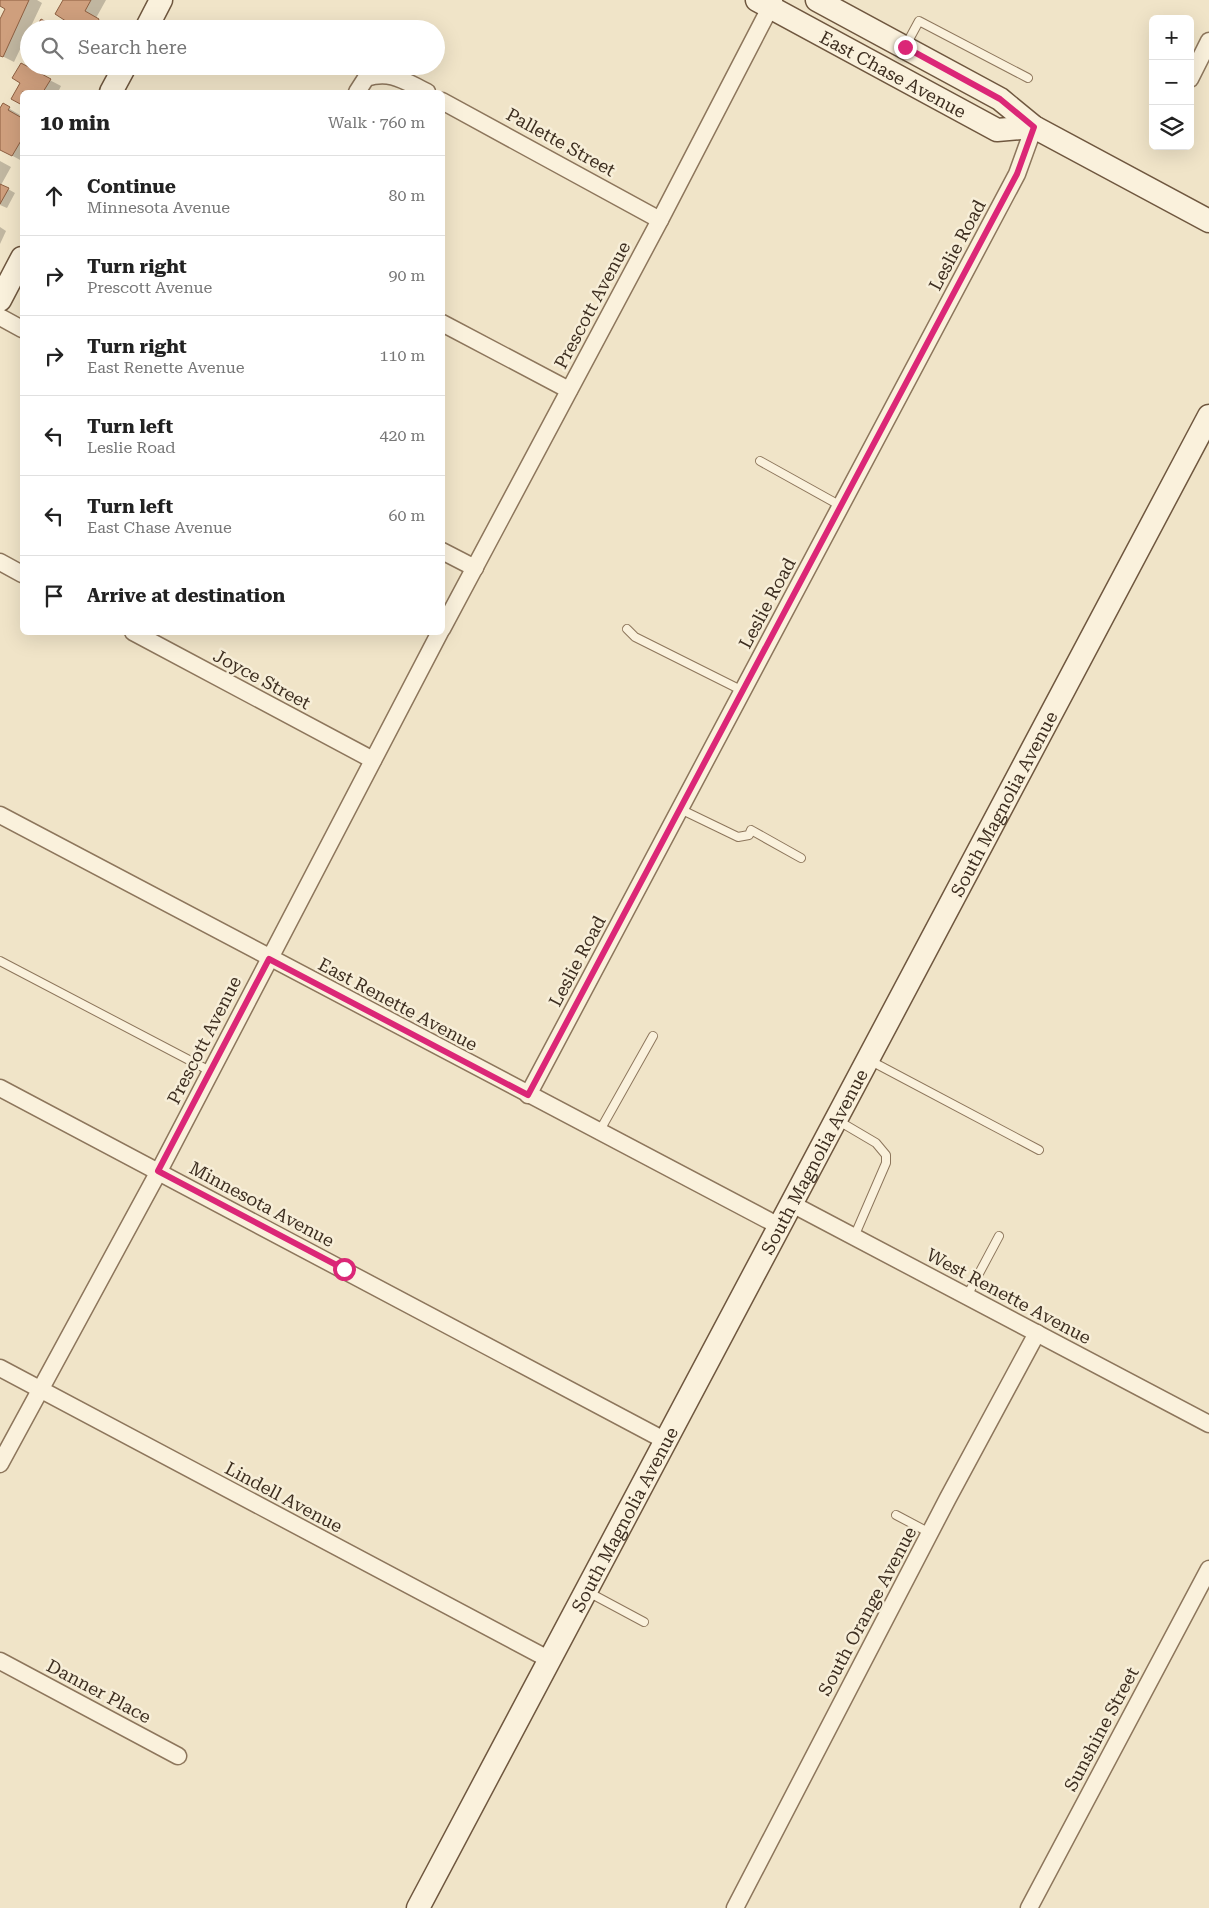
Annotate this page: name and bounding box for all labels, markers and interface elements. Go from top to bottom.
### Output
map controls [1149,15,1194,150]
button: + [1149,15,1194,60]
search box [20,20,445,75]
street label: East Chase Avenue [817,26,970,122]
icon: search [38,34,66,62]
text: Search here [78,36,187,59]
route end [894,36,917,59]
button: − [1149,60,1194,105]
street label: Pallette Street [503,103,619,181]
button: layers [1149,105,1194,150]
text: 10 min [40,111,110,135]
text: Walk · 760 m [328,113,425,132]
text: Continue [87,175,176,198]
icon: ahead [40,182,68,210]
text: 80 m [388,186,425,205]
street label: Leslie Road [924,196,990,294]
text: Minnesota Avenue [87,198,230,217]
street label: Prescott Avenue [550,238,634,372]
text: Turn right [87,255,187,278]
icon: right [40,262,68,290]
text: 90 m [388,266,425,285]
text: Prescott Avenue [87,278,212,297]
text: Turn right [87,335,187,358]
icon: right [40,342,68,370]
text: 110 m [379,346,425,365]
text: East Renette Avenue [87,358,245,377]
text: Turn left [87,415,173,438]
icon: left [40,422,68,450]
text: 420 m [379,426,425,445]
text: Leslie Road [87,438,176,457]
text: Turn left [87,495,173,518]
icon: left [40,502,68,530]
text: 60 m [388,506,425,525]
text: East Chase Avenue [87,518,232,537]
street label: Leslie Road [734,554,800,652]
icon: arrive [40,582,68,610]
text: Arrive at destination [87,584,285,607]
street label: Joyce Street [210,645,314,714]
street label: South Magnolia Avenue [946,707,1061,900]
street label: Leslie Road [544,912,610,1010]
street label: East Renette Avenue [315,953,481,1055]
street label: Prescott Avenue [163,972,245,1108]
street label: South Magnolia Avenue [756,1065,872,1258]
street label: Minnesota Avenue [186,1157,338,1251]
street label: West Renette Avenue [923,1244,1095,1348]
route start [333,1258,356,1281]
street label: South Magnolia Avenue [566,1423,682,1615]
street label: Lindell Avenue [222,1457,346,1537]
street label: South Orange Avenue [814,1523,921,1699]
street label: Danner Place [43,1655,155,1727]
street label: Sunshine Street [1059,1663,1143,1795]

